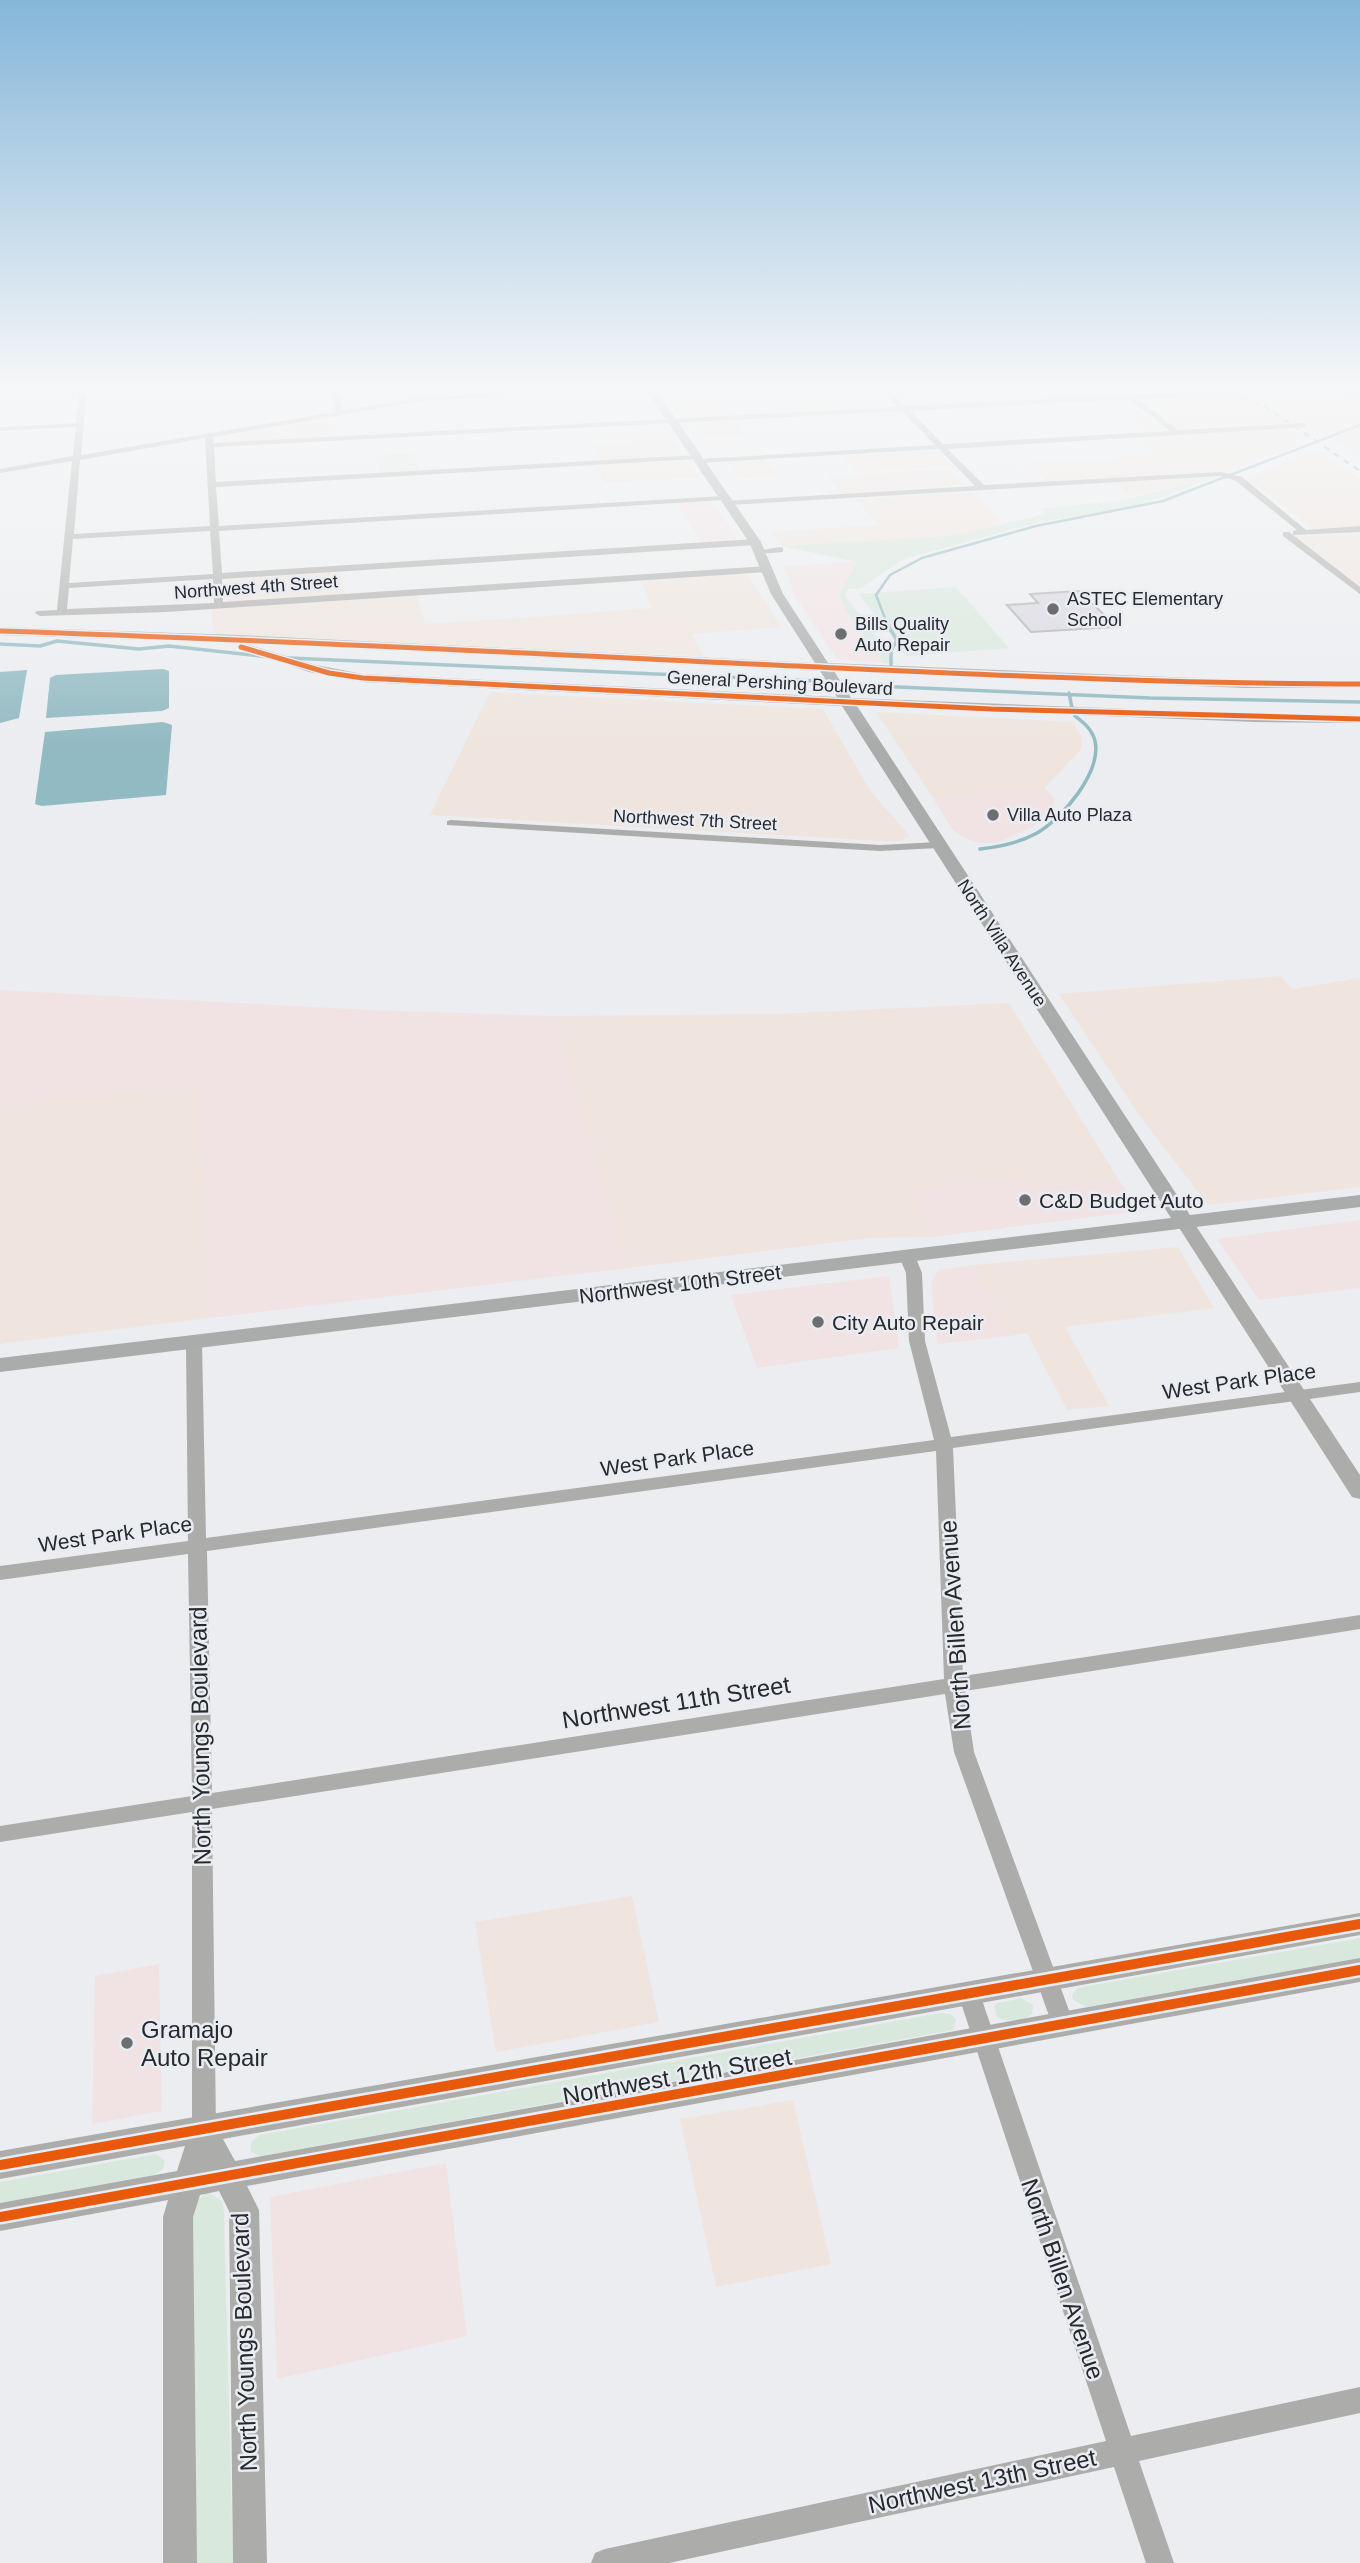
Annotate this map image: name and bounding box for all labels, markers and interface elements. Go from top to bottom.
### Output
street label: Northwest 4th Street [173,571,339,603]
place label: ASTEC Elementary School [1067,589,1223,630]
marker: ASTEC Elementary School [1045,601,1061,617]
place label: Bills Quality Auto Repair [855,614,950,655]
marker: Bills Quality Auto Repair [833,626,849,642]
street label: General Pershing Boulevard [667,667,893,699]
place label: Villa Auto Plaza [1007,805,1133,825]
street label: Northwest 7th Street [613,806,777,834]
marker: Villa Auto Plaza [985,807,1001,823]
street label: North Villa Avenue [953,876,1051,1010]
place label: C&D Budget Auto [1039,1189,1204,1212]
marker: C&D Budget Auto [1017,1192,1033,1208]
street label: Northwest 10th Street [578,1260,782,1308]
place label: City Auto Repair [832,1311,984,1334]
marker: City Auto Repair [810,1314,826,1330]
street label: West Park Place [1161,1359,1317,1403]
street label: West Park Place [599,1436,755,1480]
street label: West Park Place [37,1512,193,1556]
street label: North Billen Avenue [934,1519,976,1731]
street label: North Youngs Boulevard [184,1606,216,1866]
street label: Northwest 11th Street [560,1671,792,1733]
place label: Gramajo Auto Repair [141,2016,268,2071]
marker: Gramajo Auto Repair [119,2035,135,2051]
street label: Northwest 12th Street [560,2042,794,2109]
street label: North Billen Avenue [1016,2175,1110,2383]
street label: North Youngs Boulevard [226,2212,262,2472]
street label: Northwest 13th Street [866,2444,1099,2518]

